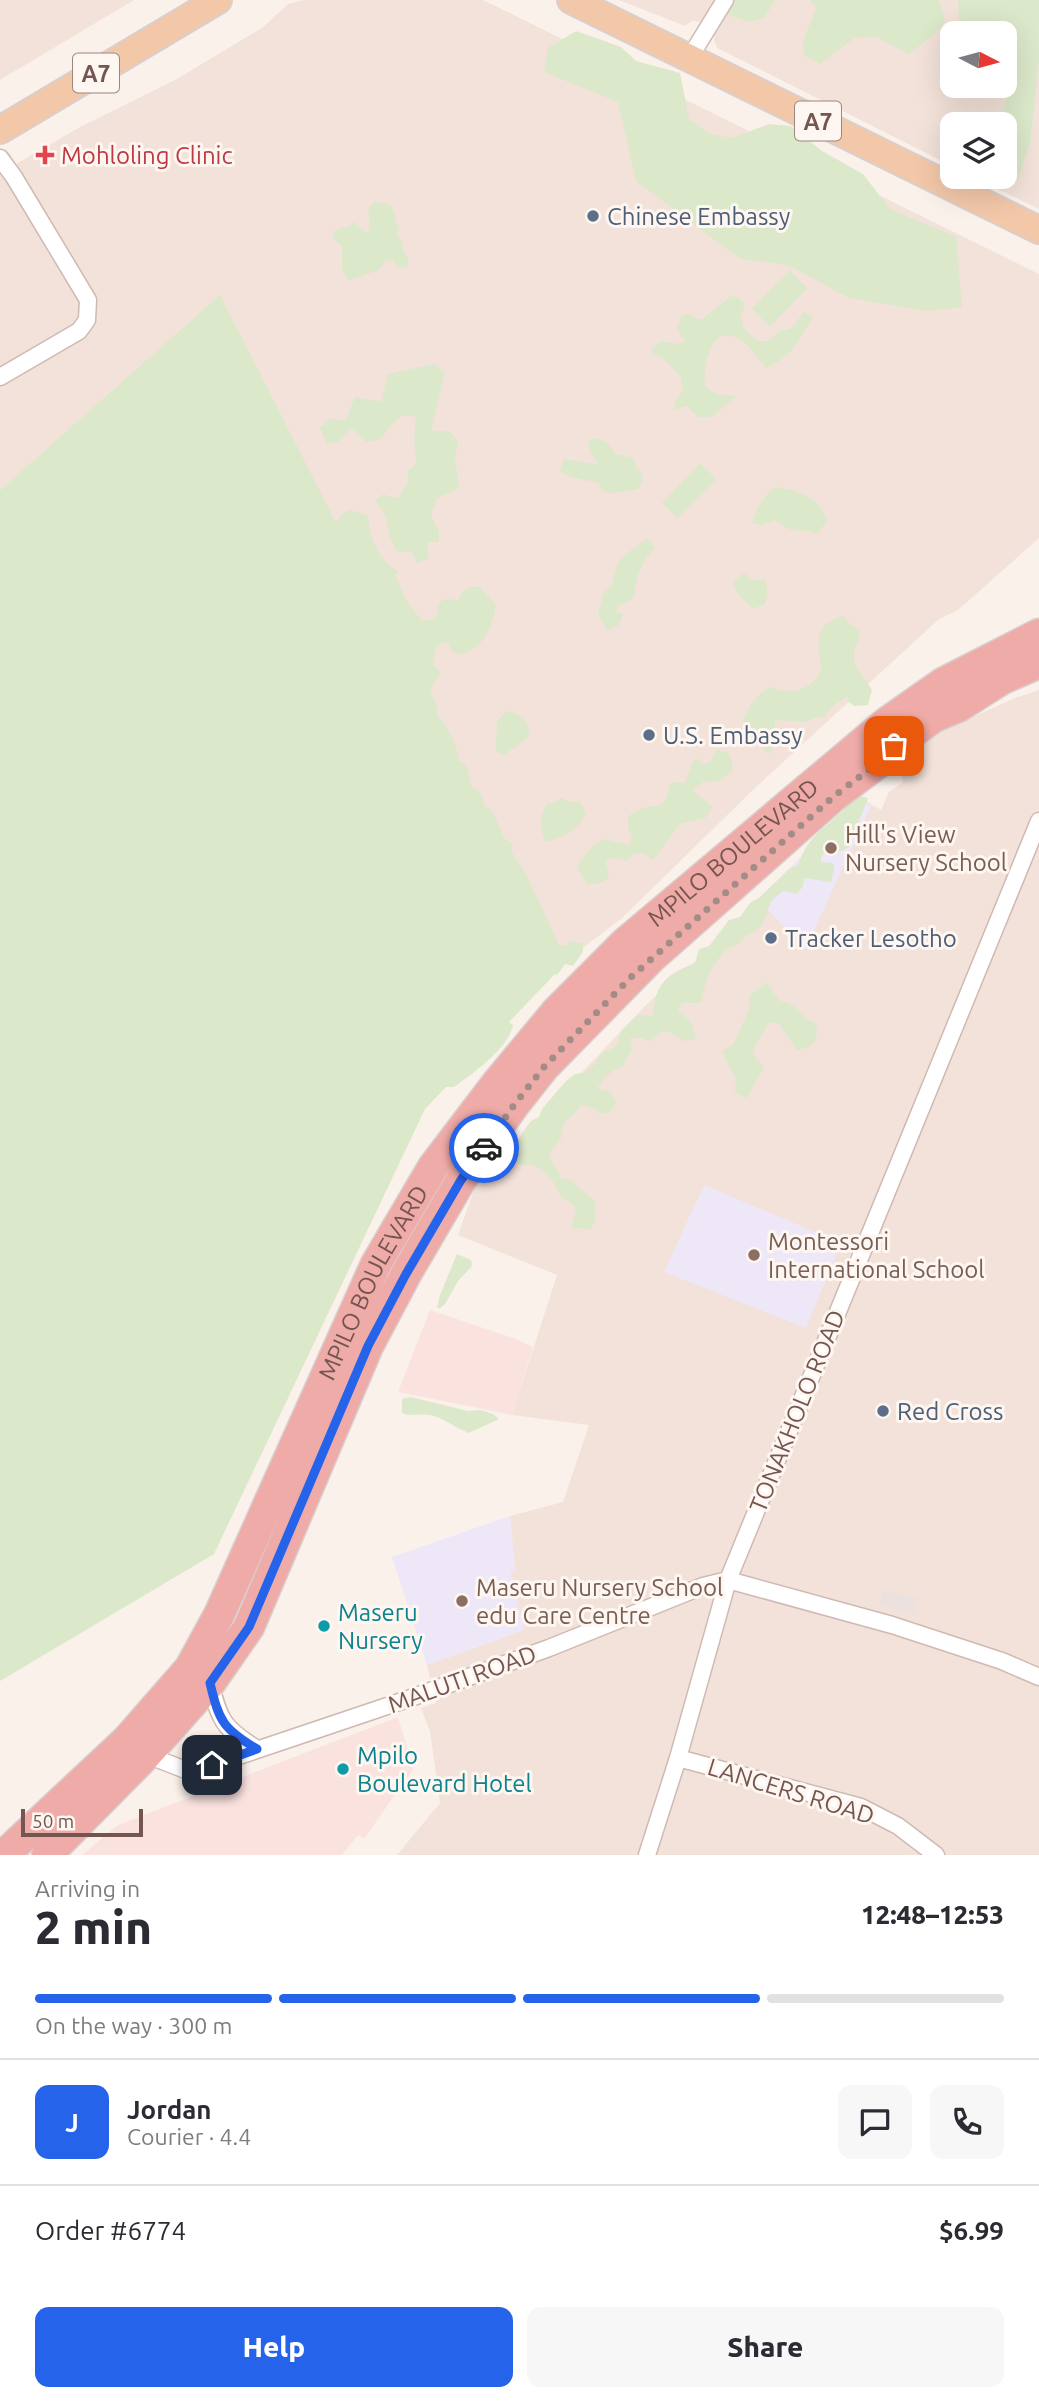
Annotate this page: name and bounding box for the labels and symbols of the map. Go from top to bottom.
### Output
north arrow [940,21,1017,98]
road number: A7 [73,54,119,92]
road number: A7 [795,102,841,140]
place label: Mohloling Clinic [61,142,233,169]
marker: Mohloling Clinic [35,145,55,165]
place label: Chinese Embassy [607,203,791,230]
marker: Chinese Embassy [585,208,601,224]
pin [864,716,924,776]
place label: U.S. Embassy [663,722,803,749]
marker: U.S. Embassy [641,727,657,743]
street label: MPILO BOULEVARD [642,773,823,931]
place label: Hill's View Nursery School [845,821,1007,876]
marker: Hill's View Nursery School [823,840,839,856]
place label: Tracker Lesotho [785,925,957,952]
marker: Tracker Lesotho [763,930,779,946]
courier [449,1113,519,1183]
street label: MPILO BOULEVARD [313,1180,433,1384]
place label: Montessori International School [768,1228,985,1283]
marker: Montessori International School [746,1247,762,1263]
street label: TONAKHOLO ROAD [744,1306,850,1516]
place label: Red Cross [897,1398,1003,1425]
marker: Red Cross [875,1403,891,1419]
place label: Maseru Nursery School edu Care Centre [476,1574,723,1629]
marker: Maseru Nursery School edu Care Centre [454,1593,470,1609]
place label: Maseru Nursery [338,1599,423,1654]
marker: Maseru Nursery [316,1618,332,1634]
street label: MALUTI ROAD [384,1640,540,1718]
pin [182,1735,242,1795]
place label: Mpilo Boulevard Hotel [357,1742,532,1797]
street label: LANCERS ROAD [704,1753,878,1829]
marker: Mpilo Boulevard Hotel [335,1761,351,1777]
scale bar [21,1806,144,1838]

